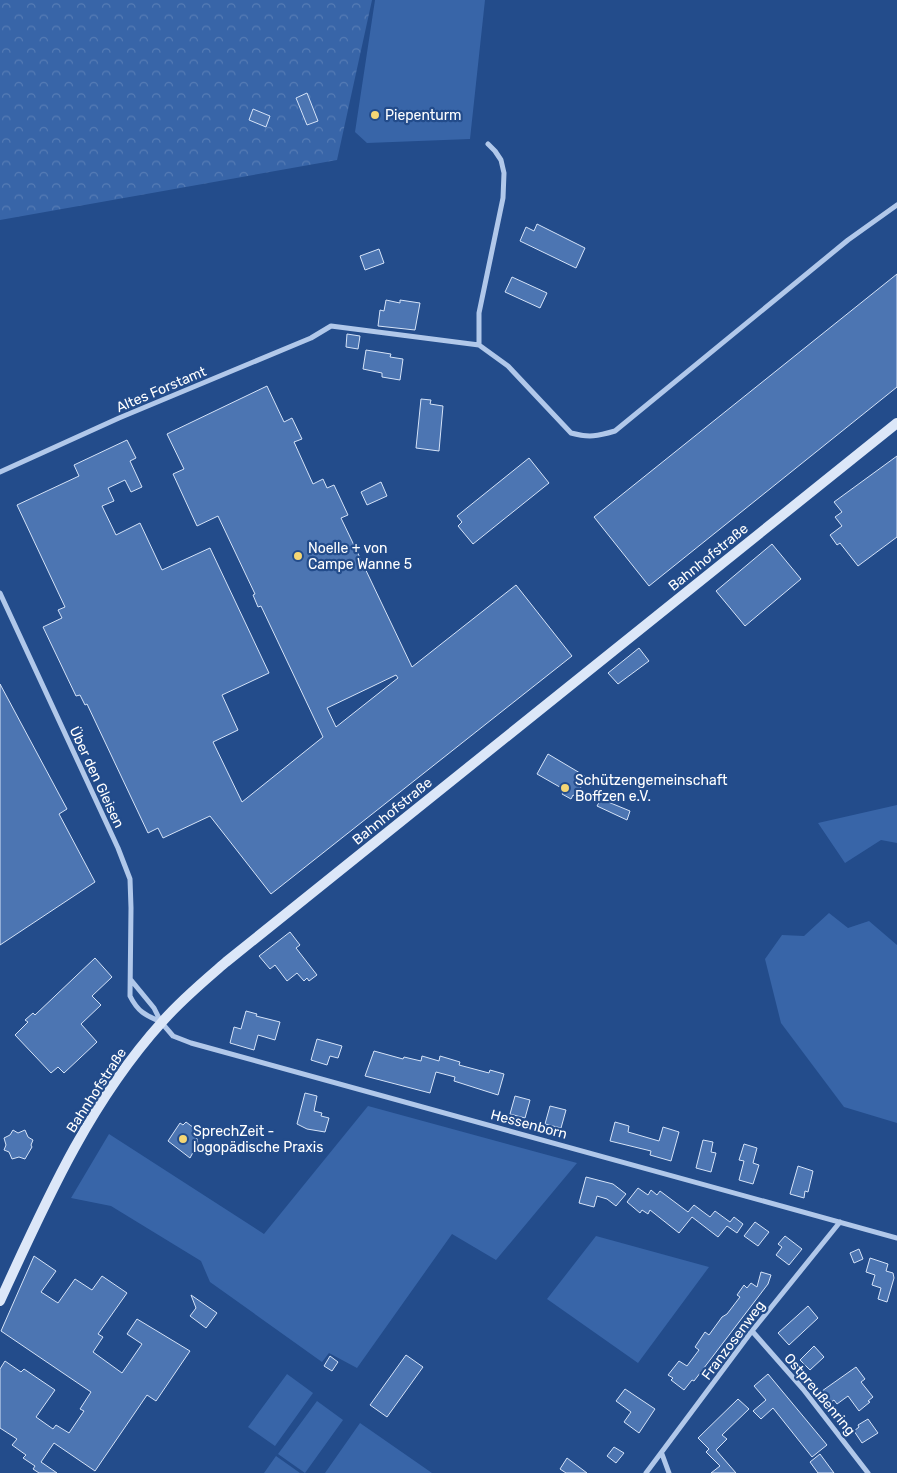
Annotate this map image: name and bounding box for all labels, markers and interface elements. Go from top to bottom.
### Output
place label: Piepenturm [385,107,461,124]
marker: Piepenturm [369,109,381,121]
street label: Altes Forstamt [114,363,209,416]
street label: Bahnhofstraße [665,520,752,595]
place label: Noelle + von Campe Wanne 5 [308,540,412,573]
marker: Noelle + von Campe Wanne 5 [292,550,304,562]
street label: Über den Gleisen [66,724,128,831]
place label: Schützengemeinschaft Boffzen e.V. [575,772,728,805]
street label: Bahnhofstraße [349,774,436,849]
marker: Schützengemeinschaft Boffzen e.V. [559,782,571,794]
street label: Bahnhofstraße [63,1045,130,1136]
street label: Hessenborn [489,1106,569,1143]
place label: SprechZeit - logopädische Praxis [193,1123,323,1156]
marker: SprechZeit - logopädische Praxis [177,1133,189,1145]
street label: Franzosenweg [698,1297,769,1383]
street label: Ostpreußenring [780,1350,859,1439]

